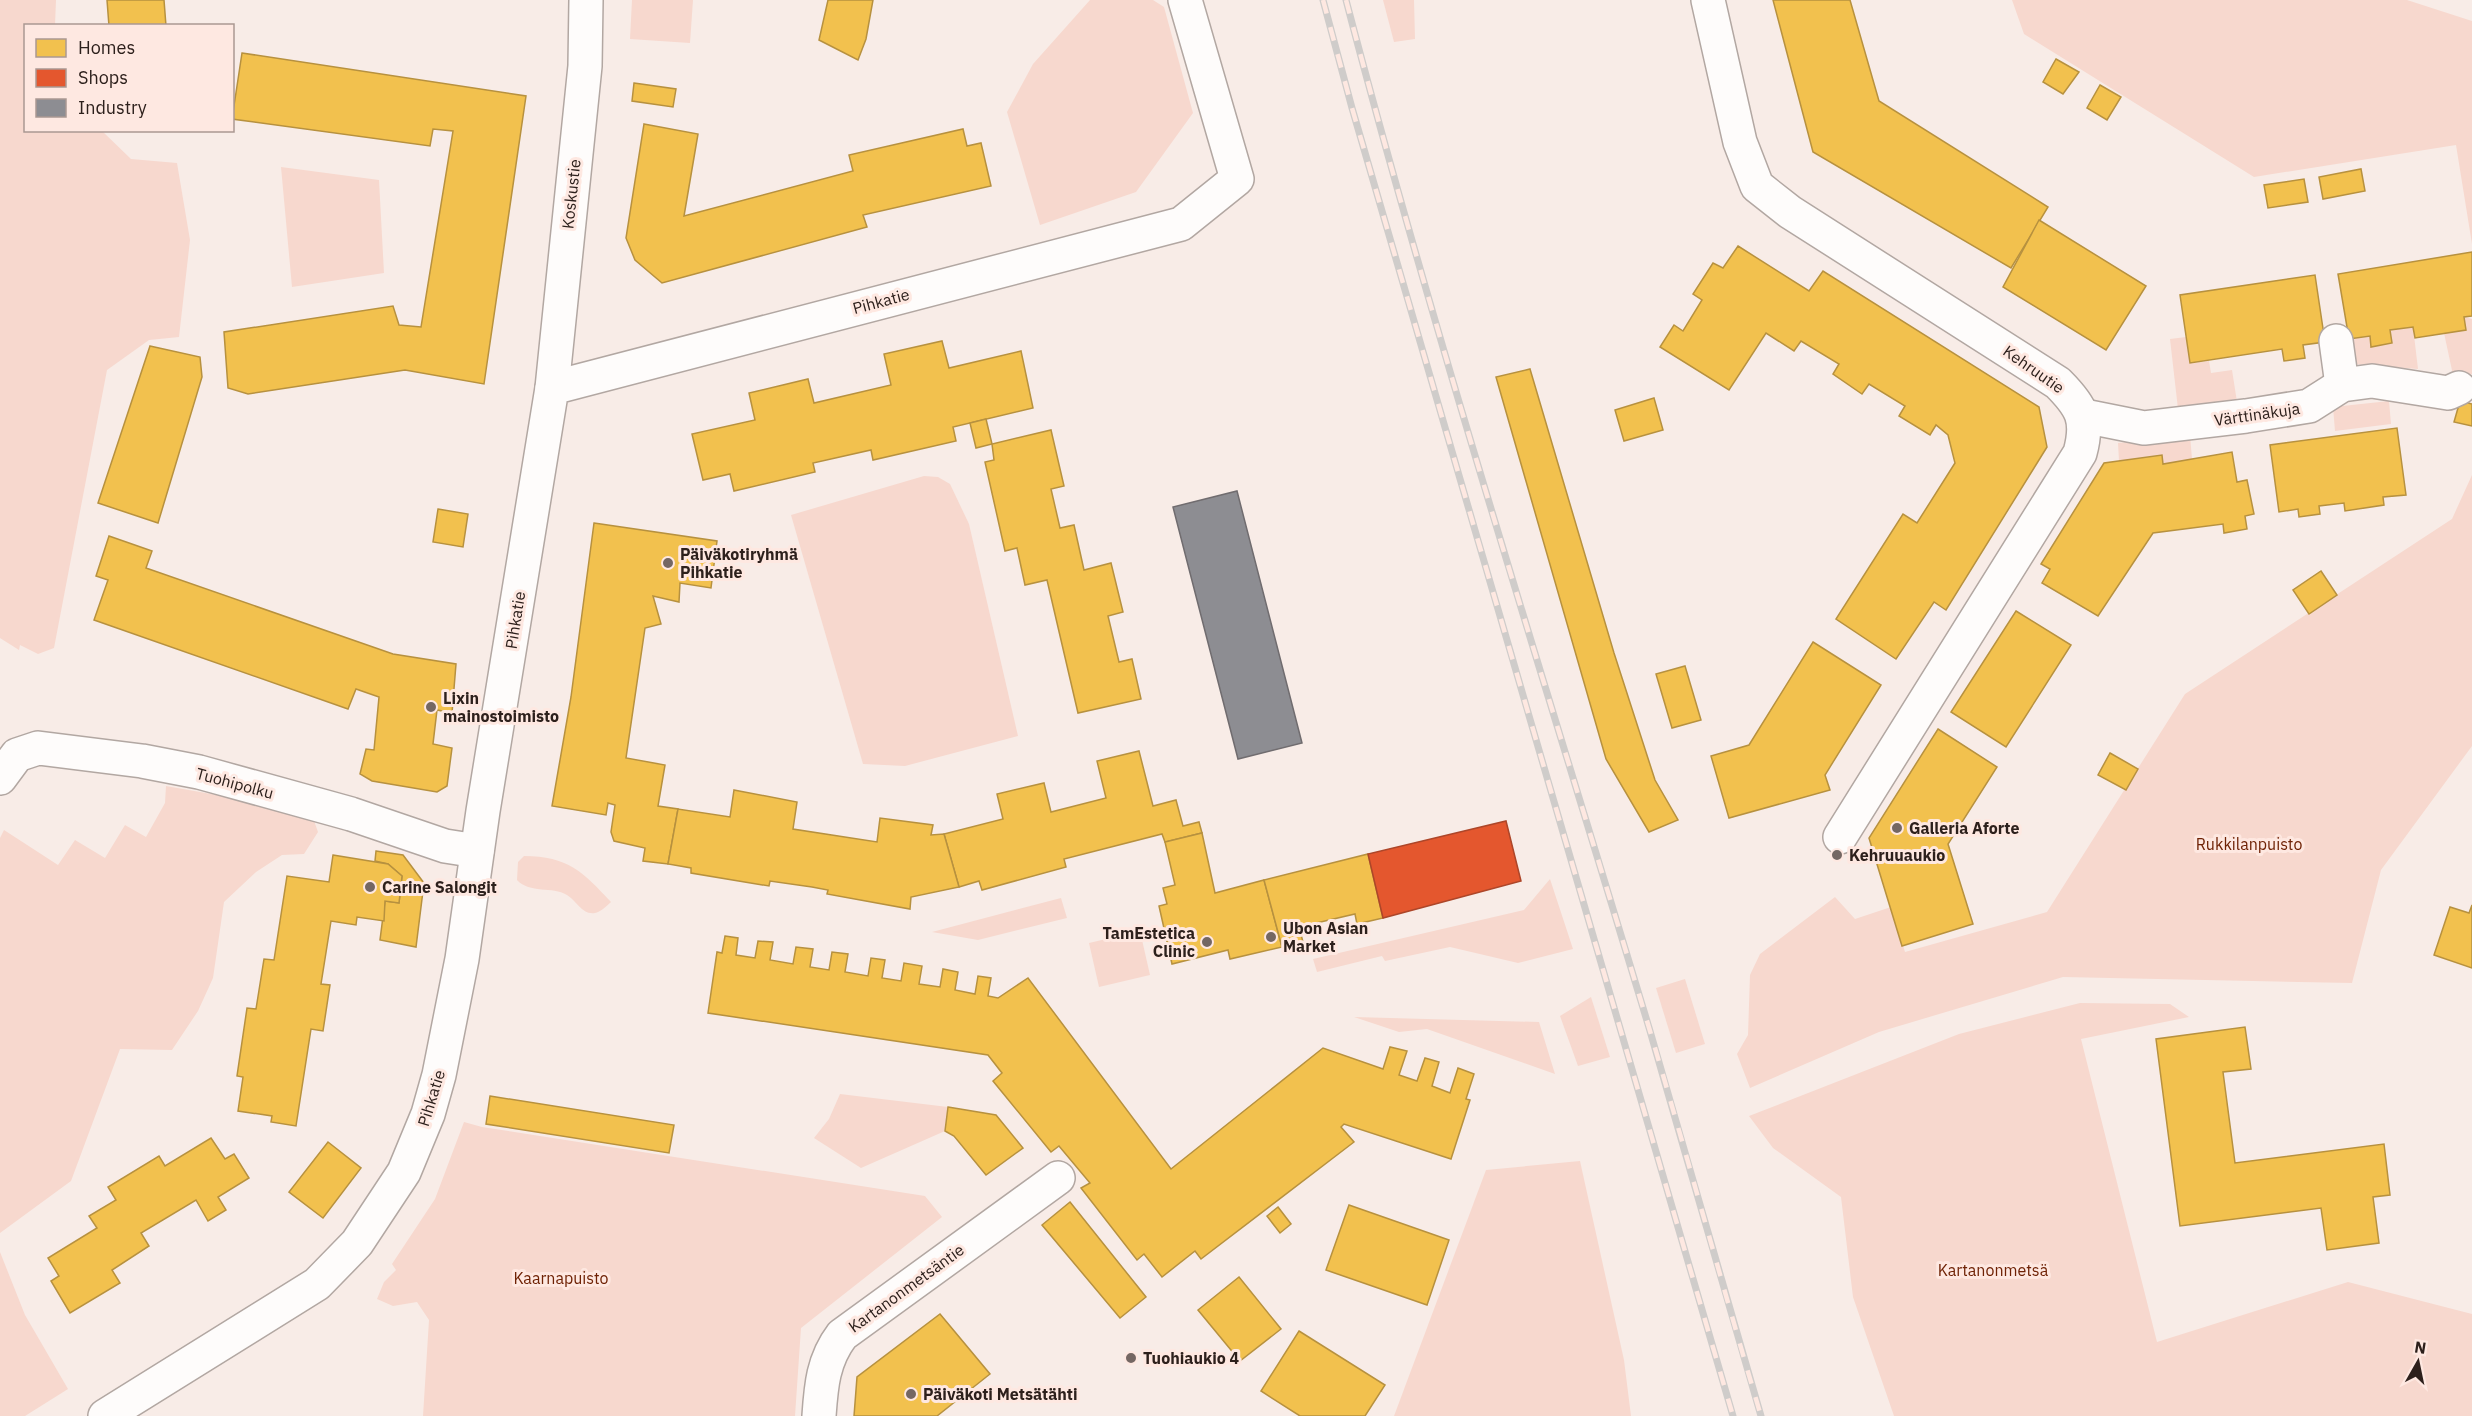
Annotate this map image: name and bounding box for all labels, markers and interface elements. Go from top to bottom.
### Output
legend [24,24,234,132]
text: Homes [78,36,135,59]
text: Shops [78,66,128,89]
text: Industry [78,96,147,119]
street label: Koskustie [557,158,585,230]
street label: Pihkatie [850,284,912,318]
street label: Kehruutie [2000,341,2069,397]
street label: Värttinäkuja [2213,398,2302,430]
place label: Päiväkotiryhmä Pihkatie [680,544,798,582]
marker: Päiväkotiryhmä Pihkatie [661,556,675,570]
street label: Pihkatie [501,590,529,650]
place label: Lixin mainostoimisto [443,688,559,726]
marker: Lixin mainostoimisto [424,700,438,714]
street label: Tuohipolku [194,763,276,803]
place label: Galleria Aforte [1909,818,2019,838]
marker: Galleria Aforte [1890,821,1904,835]
park label: Rukkilanpuisto [2196,834,2302,854]
place label: Kehruuaukio [1849,845,1945,865]
marker: Kehruuaukio [1830,848,1844,862]
place label: Carine Salongit [382,877,497,897]
marker: Carine Salongit [363,880,377,894]
place label: Ubon Asian Market [1283,918,1368,956]
place label: TamEstetica Clinic [1103,923,1195,961]
marker: Ubon Asian Market [1264,930,1278,944]
marker: TamEstetica Clinic [1200,935,1214,949]
street label: Pihkatie [413,1067,449,1129]
street label: Kartanonmetsäntie [844,1239,968,1337]
park label: Kartanonmetsä [1938,1260,2049,1280]
park label: Kaarnapuisto [513,1268,609,1288]
north arrow [2388,1332,2448,1392]
text: N [2413,1336,2428,1358]
place label: Tuohiaukio 4 [1143,1348,1240,1368]
marker: Tuohiaukio 4 [1124,1351,1138,1365]
place label: Päiväkoti Metsätähti [923,1384,1077,1404]
marker: Päiväkoti Metsätähti [904,1387,918,1401]

